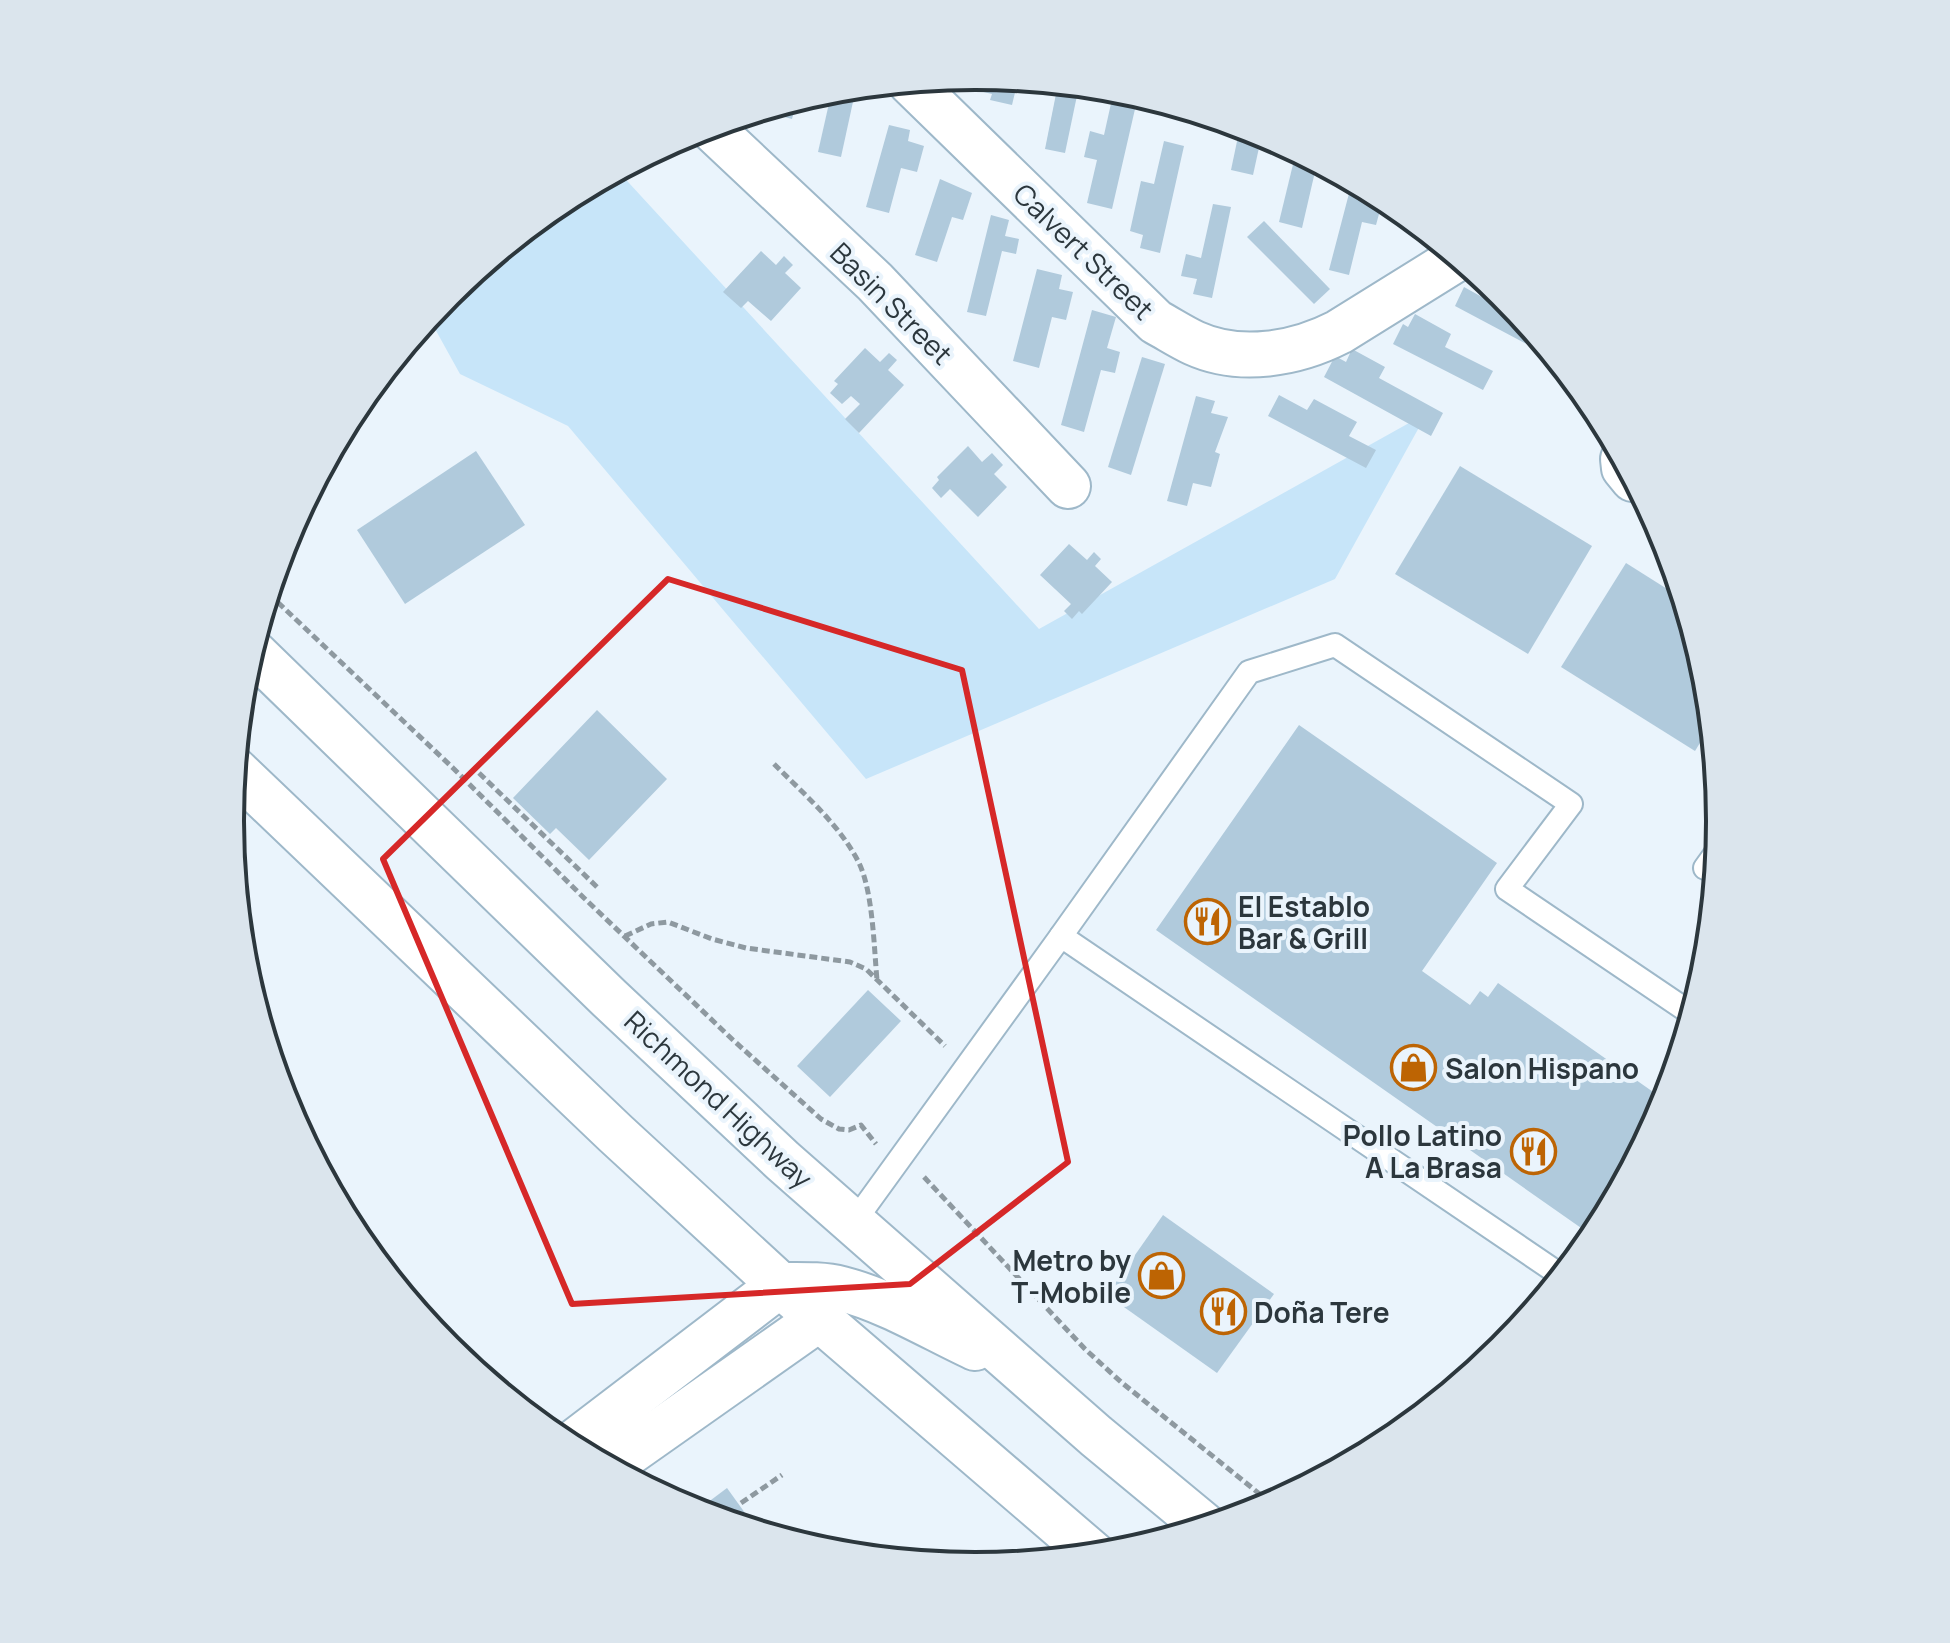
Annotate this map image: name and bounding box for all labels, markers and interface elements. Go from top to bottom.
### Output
street label: Calvert Street [1006,174,1162,328]
street label: Basin Street [823,234,961,372]
place label: El Establo Bar & Grill [1238,887,1370,957]
restaurant icon: El Establo Bar & Grill [1183,898,1231,946]
street label: Richmond Highway [617,1002,821,1196]
shop icon: Salon Hispano [1390,1044,1438,1092]
place label: Salon Hispano [1445,1049,1639,1087]
place label: Pollo Latino A La Brasa [1343,1116,1502,1186]
restaurant icon: Pollo Latino A La Brasa [1509,1127,1557,1175]
place label: Metro by T-Mobile [1011,1241,1131,1311]
shop icon: Metro by T-Mobile [1138,1252,1186,1300]
restaurant icon: Doña Tere [1199,1288,1247,1336]
place label: Doña Tere [1254,1293,1390,1331]

